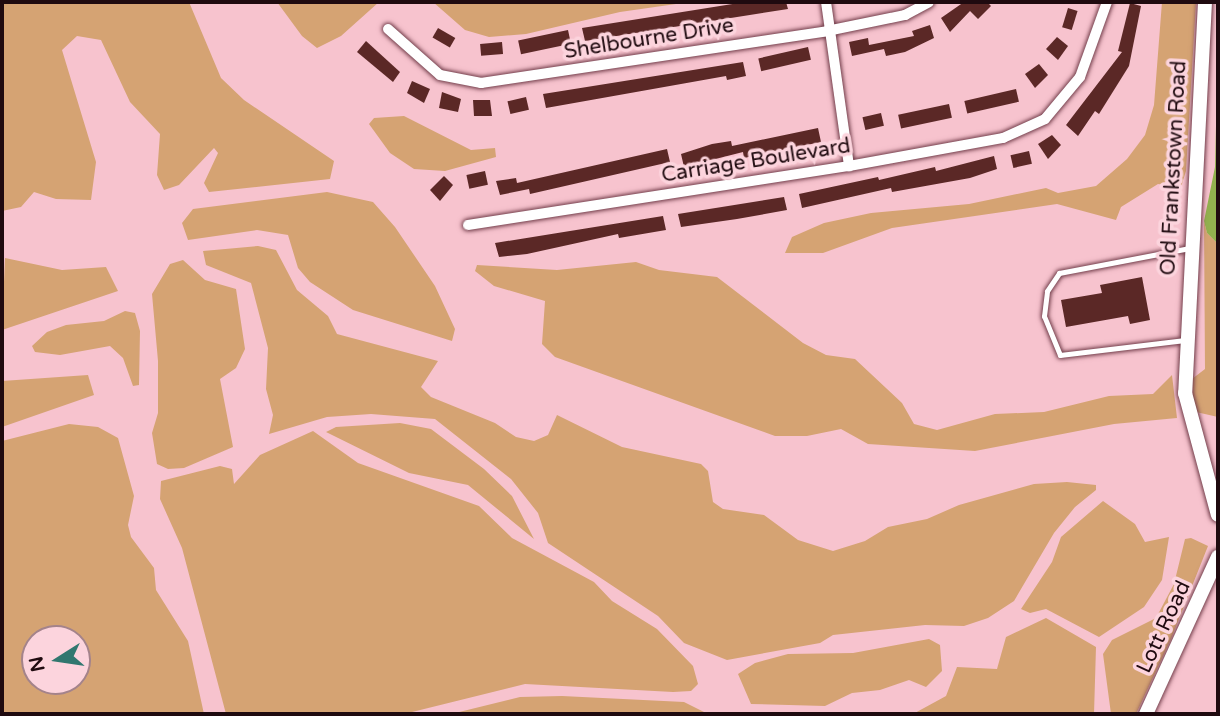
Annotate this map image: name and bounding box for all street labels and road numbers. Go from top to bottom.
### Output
street label: Shelbourne Drive [562,13,736,65]
street label: Old Frankstown Road [1156,60,1192,276]
street label: Carriage Boulevard [660,134,852,188]
street label: Lott Road [1132,577,1196,677]

